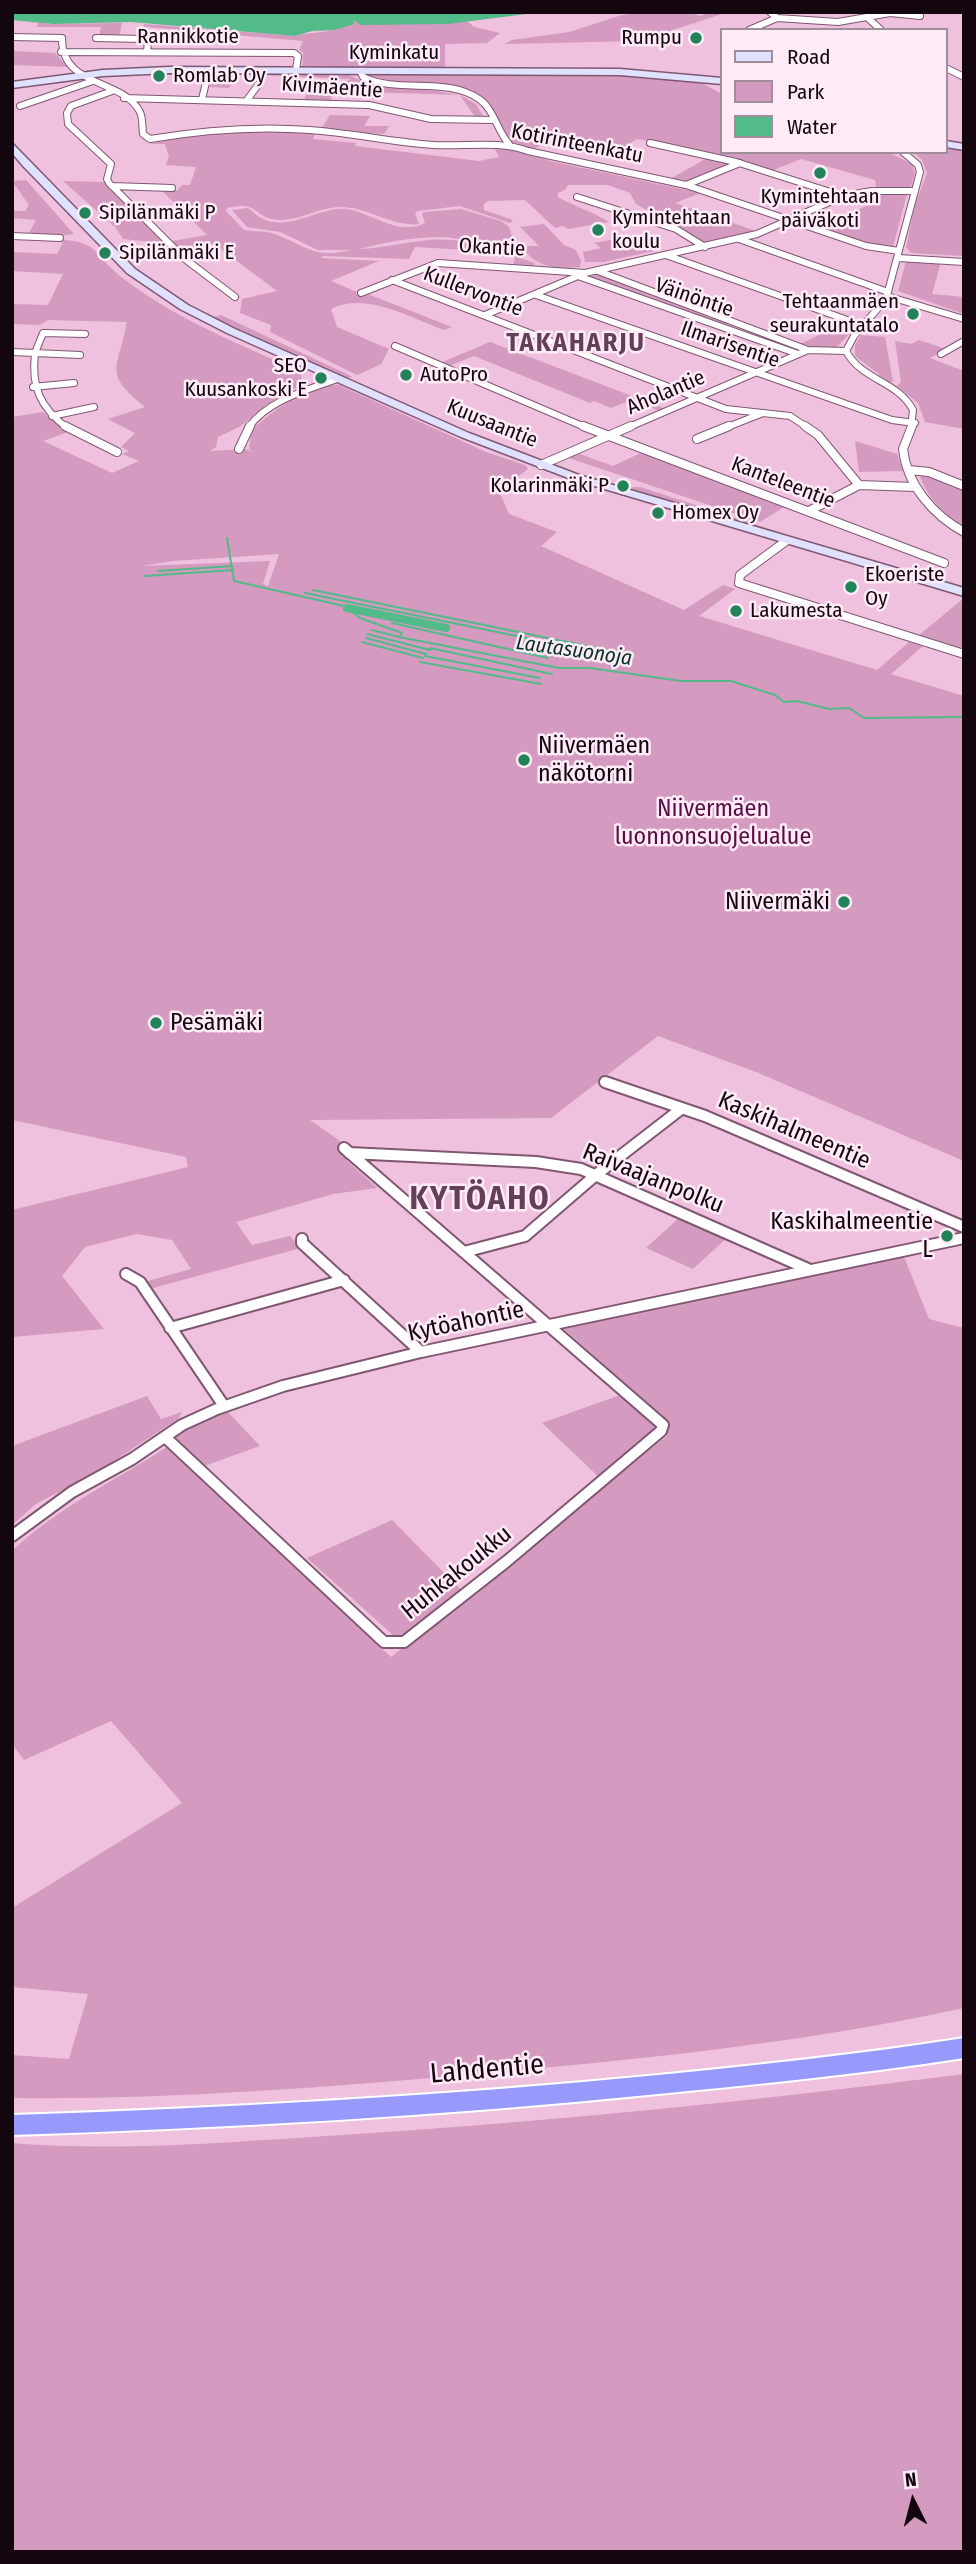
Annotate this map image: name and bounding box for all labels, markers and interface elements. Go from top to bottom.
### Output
street label: Rannikkotie [137,24,239,50]
place label: Rumpu [621,25,682,51]
legend [720,28,948,154]
marker: Rumpu [688,30,704,46]
street label: Kyminkatu [349,40,439,66]
text: Road [787,44,831,70]
place label: Romlab Oy [173,63,266,89]
marker: Romlab Oy [151,68,167,84]
street label: Kivimäentie [281,72,383,104]
text: Park [787,79,824,105]
text: Water [787,114,837,140]
street label: Kotirinteenkatu [509,119,645,169]
marker: Kymintehtaan päiväkoti [812,165,828,181]
place label: Kymintehtaan päiväkoti [760,184,880,234]
place label: Sipilänmäki P [99,200,215,226]
marker: Sipilänmäki P [77,205,93,221]
place label: Kymintehtaan koulu [612,205,731,255]
marker: Kymintehtaan koulu [590,222,606,238]
street label: Okantie [458,234,526,262]
place label: Sipilänmäki E [119,240,234,266]
marker: Sipilänmäki E [97,245,113,261]
street label: Kullervontie [420,262,526,322]
street label: Väinöntie [652,273,736,323]
place label: Tehtaanmäen seurakuntatalo [770,289,899,339]
marker: Tehtaanmäen seurakuntatalo [905,306,921,322]
street label: Ilmarisentie [677,316,783,374]
district label: TAKAHARJU [507,328,645,360]
place label: SEO Kuusankoski E [184,353,307,403]
place label: AutoPro [420,362,488,388]
street label: Aholantie [623,365,709,421]
marker: AutoPro [398,367,414,383]
marker: SEO Kuusankoski E [313,370,329,386]
street label: Kuusaantie [443,394,541,454]
street label: Kanteleentie [728,452,838,514]
place label: Kolarinmäki P [490,473,609,499]
marker: Kolarinmäki P [615,478,631,494]
place label: Homex Oy [672,500,759,526]
marker: Homex Oy [650,505,666,521]
place label: Ekoeriste Oy [865,562,944,612]
marker: Ekoeriste Oy [843,579,859,595]
place label: Lakumesta [750,598,843,624]
marker: Lakumesta [728,603,744,619]
water label: Lautasuonoja [514,630,634,672]
place label: Niivermäen näkötorni [538,732,650,788]
marker: Niivermäen näkötorni [516,752,532,768]
park label: Niivermäen luonnonsuojelualue [615,795,811,851]
place label: Niivermäki [725,888,830,916]
marker: Niivermäki [836,894,852,910]
place label: Pesämäki [170,1009,263,1037]
marker: Pesämäki [148,1015,164,1031]
street label: Kaskihalmeentie [714,1086,874,1176]
street label: Raivaajanpolku [578,1138,728,1220]
district label: KYTÖAHO [410,1181,550,1219]
place label: Kaskihalmeentie L [770,1208,933,1264]
marker: Kaskihalmeentie L [939,1228,955,1244]
street label: Kytöahontie [405,1296,527,1348]
street label: Huhkakoukku [396,1520,518,1626]
street label: Lahdentie [429,2048,545,2092]
north arrow [878,2466,948,2536]
text: N [904,2468,918,2492]

